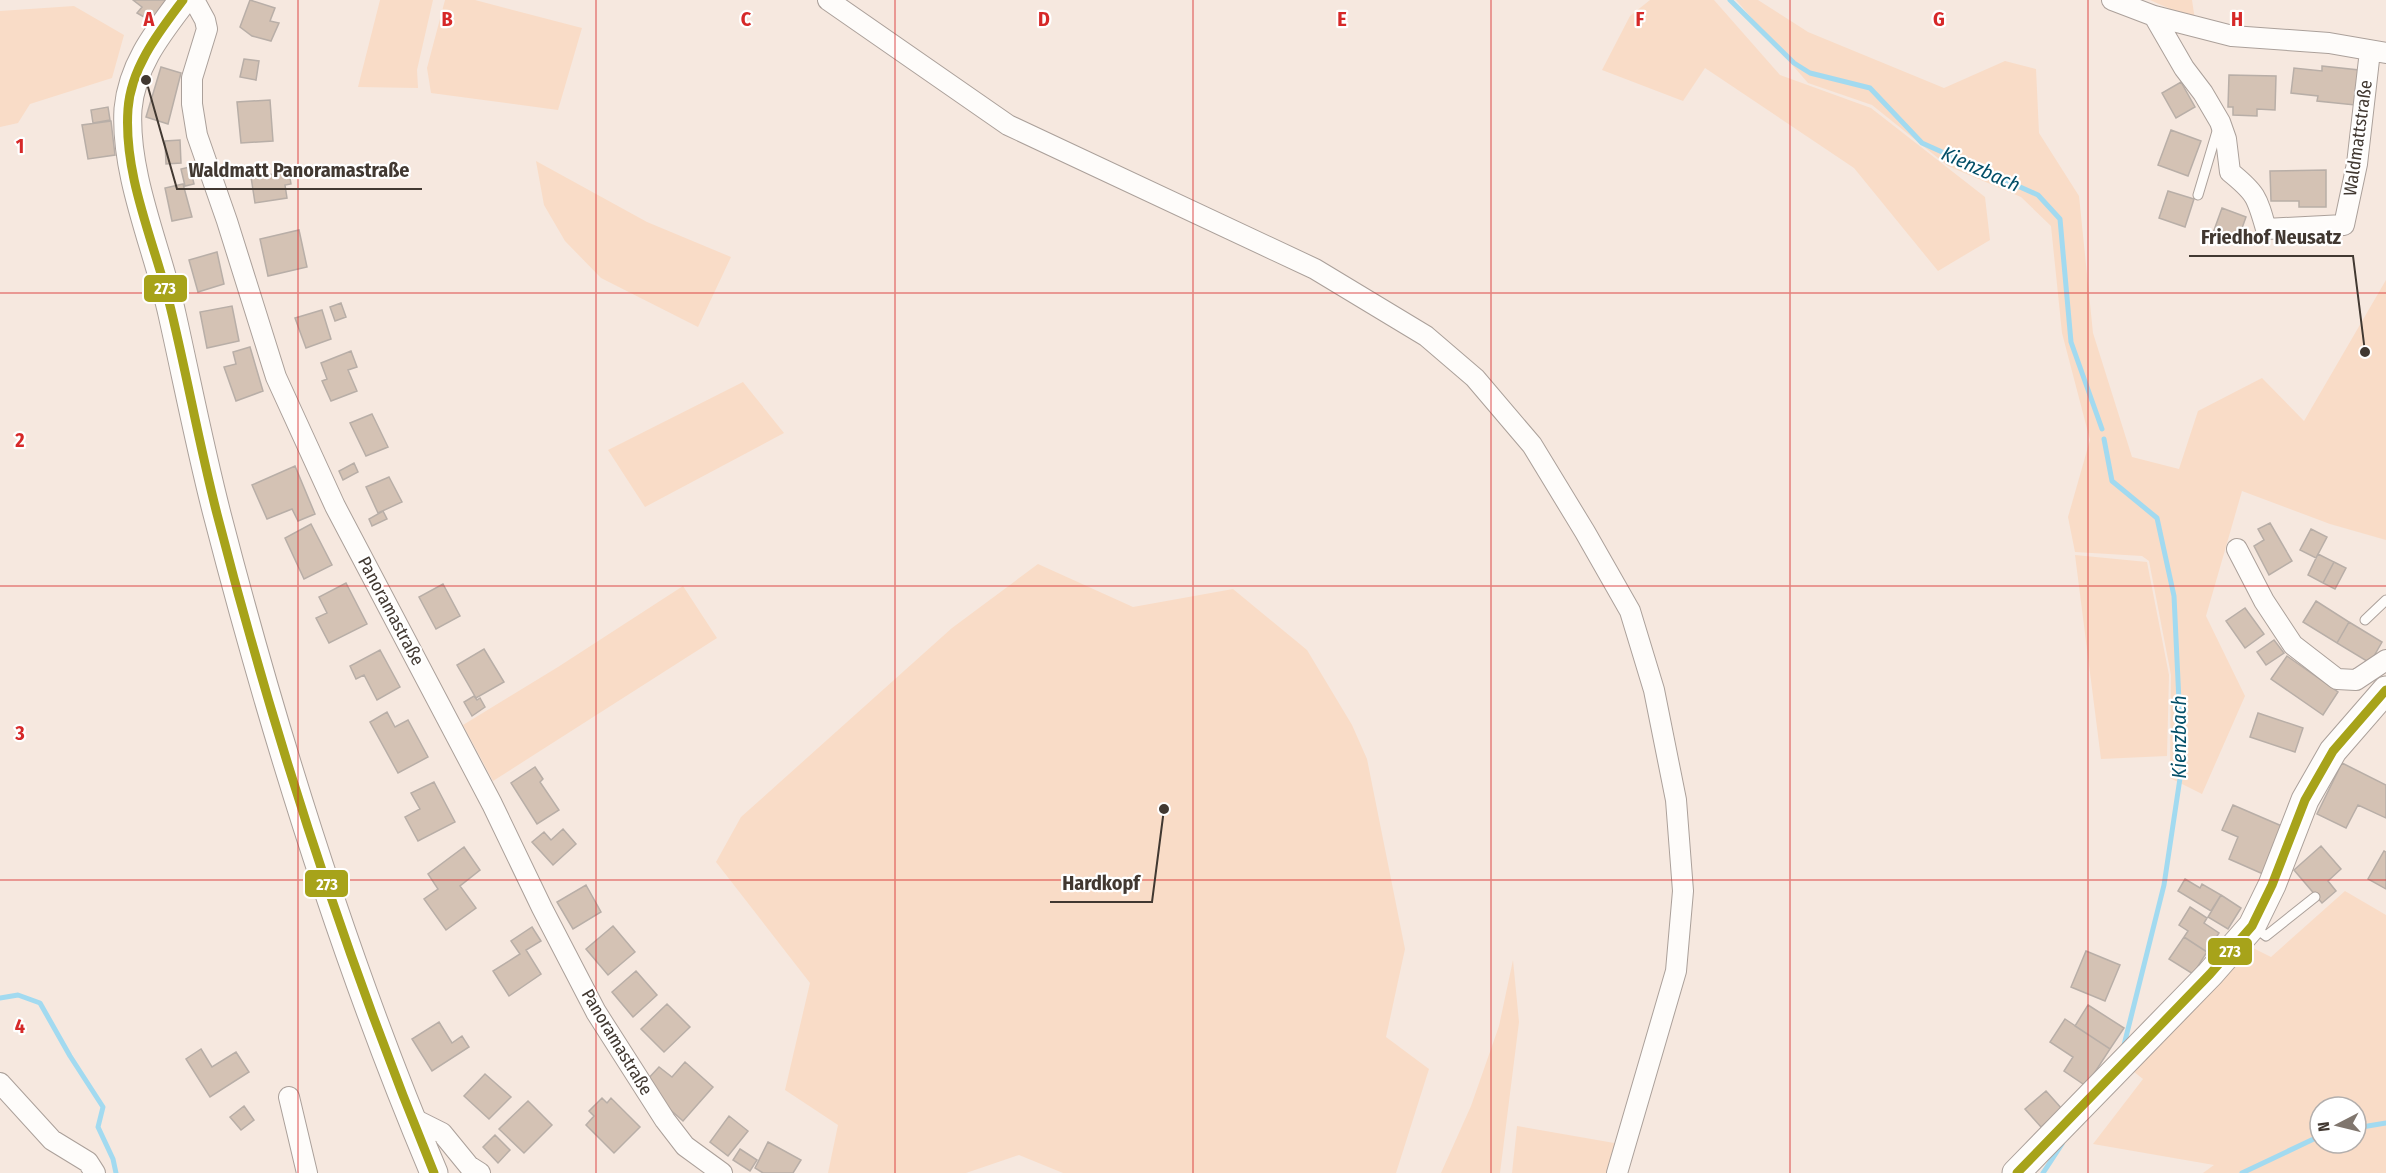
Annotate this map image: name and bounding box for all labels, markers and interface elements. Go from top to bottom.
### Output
text: A [143,7,156,31]
text: B [441,7,453,31]
text: C [741,7,752,31]
text: D [1038,7,1050,31]
text: E [1337,7,1347,31]
text: F [1636,7,1645,31]
text: G [1933,7,1945,31]
text: H [2231,7,2243,31]
street label: Waldmattstraße [2339,78,2377,197]
text: 1 [16,134,24,158]
water label: Kienzbach [1938,141,2024,197]
callout: Waldmatt Panoramastraße [177,151,422,189]
text: Waldmatt Panoramastraße [189,158,409,182]
callout: Friedhof Neusatz [2189,218,2353,256]
text: Friedhof Neusatz [2201,225,2342,249]
line badge: 273 [143,274,188,303]
text: 273 [153,279,176,298]
text: 2 [14,428,25,452]
street label: Panoramastraße [353,553,429,669]
water label: Kienzbach [2167,695,2191,779]
text: 3 [14,721,25,745]
callout: Hardkopf [1050,864,1152,902]
line badge: 273 [304,869,349,898]
text: Hardkopf [1062,871,1141,895]
text: 273 [315,875,338,894]
line badge: 273 [2207,937,2253,966]
text: 273 [2218,942,2241,961]
street label: Panoramastraße [577,985,657,1099]
text: 4 [15,1014,25,1038]
north arrow [2308,1095,2368,1155]
text: N [2314,1121,2334,1133]

